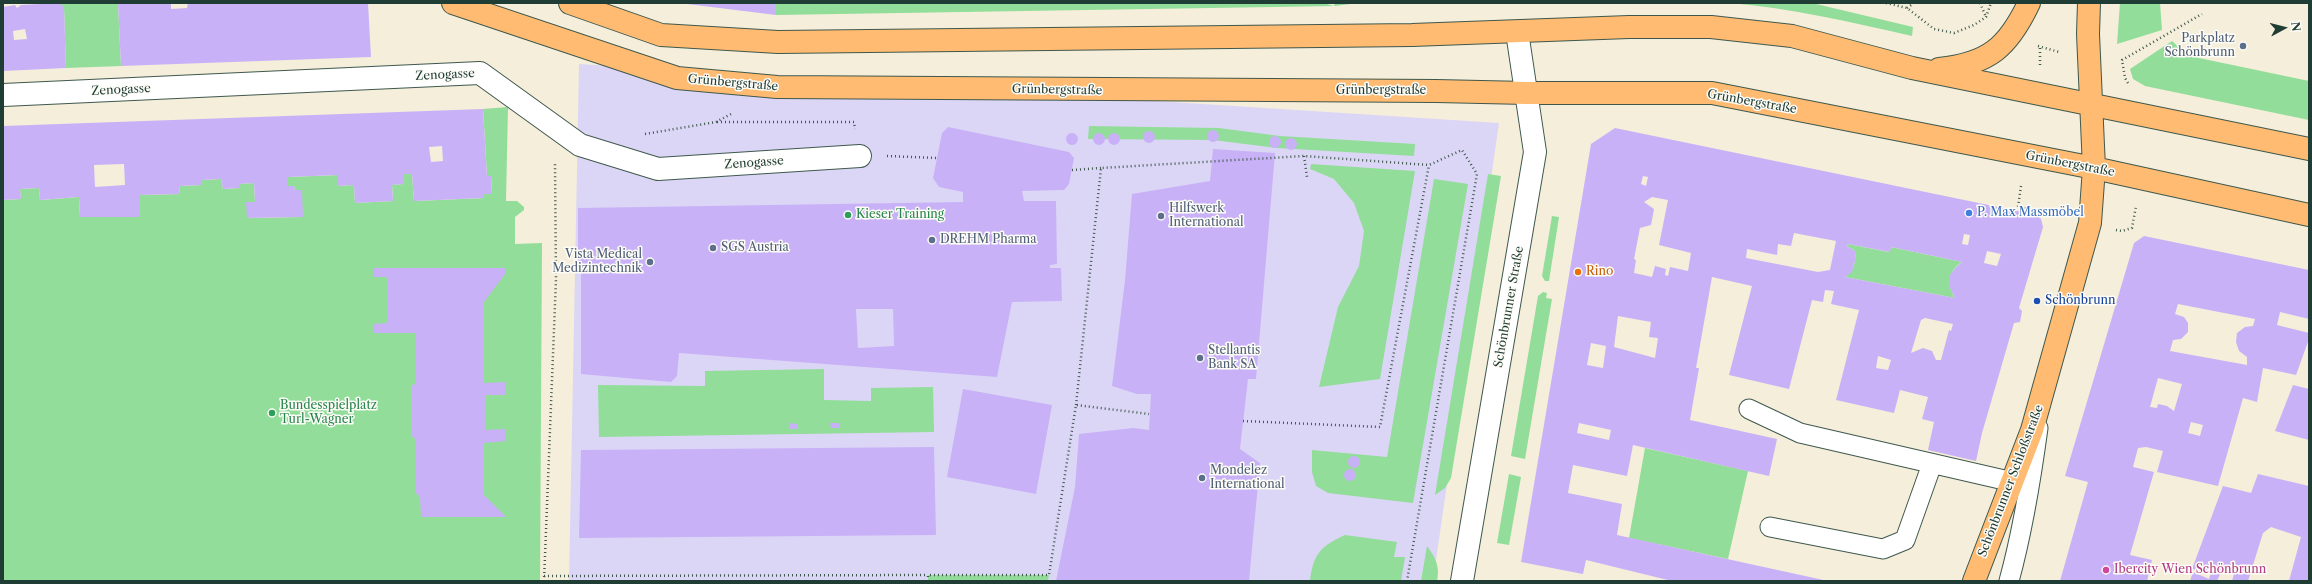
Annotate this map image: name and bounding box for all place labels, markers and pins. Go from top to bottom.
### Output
place label: Parkplatz Schönbrunn [2164,32,2235,60]
marker: Parkplatz Schönbrunn [2238,41,2248,51]
place label: Hilfswerk International [1169,202,1244,230]
place label: P. Max Massmöbel [1977,206,2084,220]
place label: Kieser Training [856,208,944,222]
marker: P. Max Massmöbel [1964,208,1974,218]
marker: Kieser Training [843,210,853,220]
marker: Hilfswerk International [1156,211,1166,221]
place label: DREHM Pharma [940,233,1037,247]
marker: DREHM Pharma [927,235,937,245]
place label: SGS Austria [721,241,789,255]
marker: SGS Austria [708,243,718,253]
place label: Vista Medical Medizintechnik [552,248,642,276]
marker: Vista Medical Medizintechnik [645,257,655,267]
place label: Rino [1586,265,1613,279]
marker: Rino [1573,267,1583,277]
place label: Schönbrunn [2045,294,2116,308]
marker: Schönbrunn [2032,296,2042,306]
place label: Stellantis Bank SA [1208,344,1260,372]
marker: Stellantis Bank SA [1195,353,1205,363]
place label: Bundesspielplatz Turl-Wagner [280,399,377,427]
marker: Bundesspielplatz Turl-Wagner [267,408,277,418]
place label: Mondelez International [1210,464,1285,492]
marker: Mondelez International [1197,473,1207,483]
place label: Ibercity Wien Schönbrunn [2114,563,2266,577]
marker: Ibercity Wien Schönbrunn [2101,565,2111,575]

